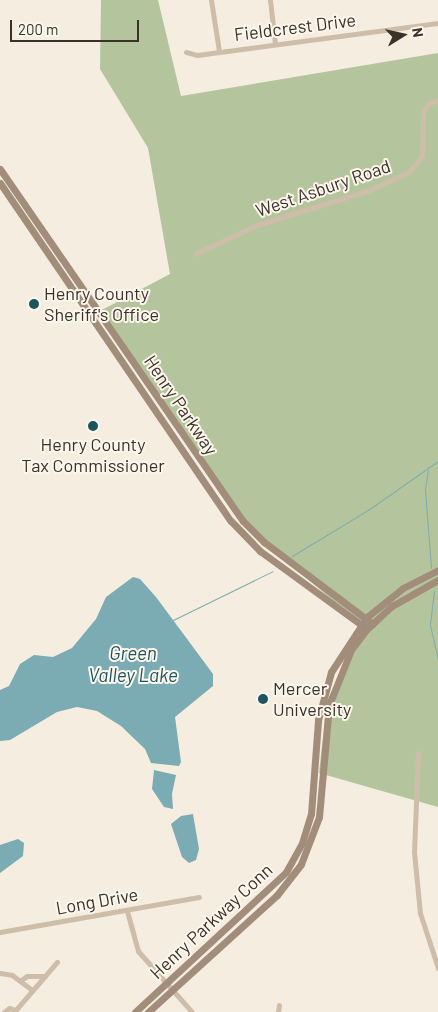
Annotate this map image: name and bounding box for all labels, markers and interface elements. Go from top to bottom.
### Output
street label: Fieldcrest Drive [233,9,357,45]
scale bar [12,10,141,42]
north arrow [378,10,428,60]
text: 200 m [18,20,58,38]
text: N [409,26,427,38]
street label: West Asbury Road [253,155,393,221]
place label: Henry County Sheriff's Office [44,283,159,326]
marker: Henry County Sheriff's Office [28,298,40,310]
street label: Henry Parkway [140,351,222,459]
marker: Henry County Tax Commissioner [87,420,99,432]
place label: Henry County Tax Commissioner [21,434,165,476]
water label: Green Valley Lake [88,642,178,686]
place label: Mercer University [273,678,351,721]
marker: Mercer University [257,693,269,705]
street label: Henry Parkway Conn [145,859,277,983]
street label: Long Drive [54,883,140,919]

